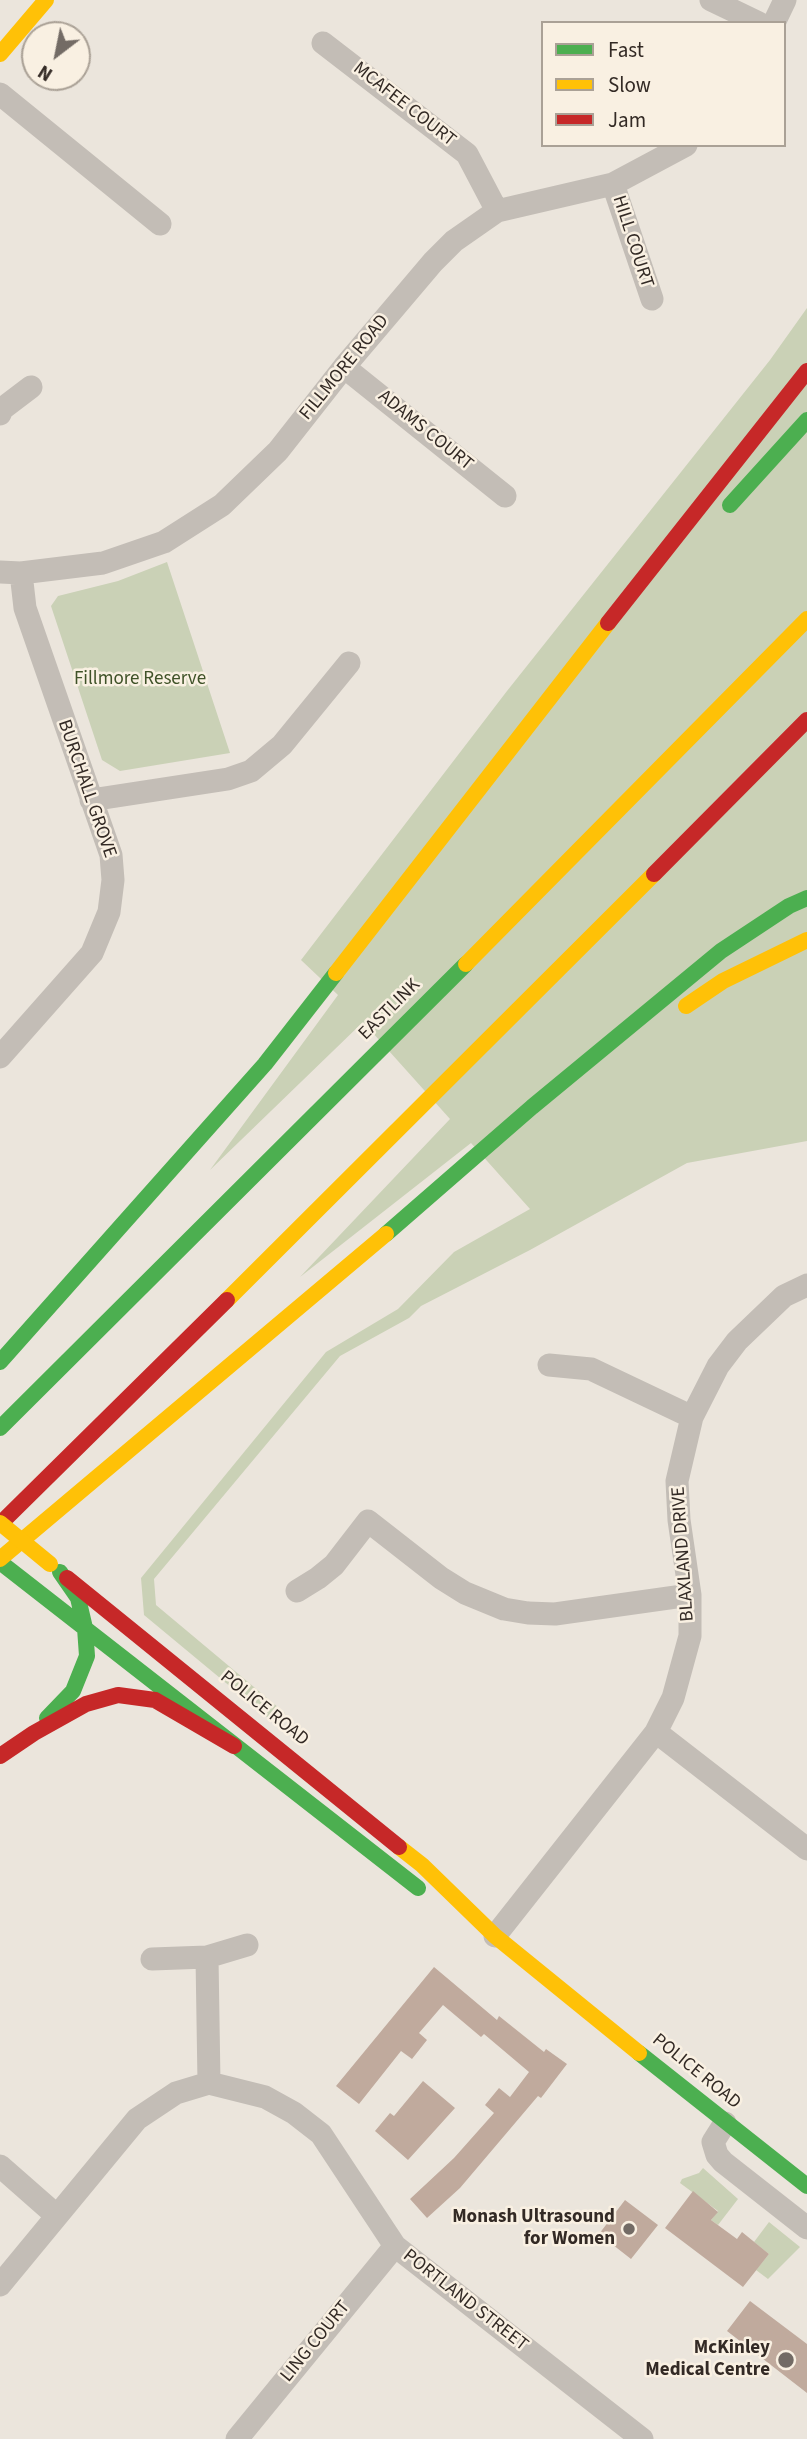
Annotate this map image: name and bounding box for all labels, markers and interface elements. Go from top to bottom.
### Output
north arrow [21,21,91,91]
legend [541,21,786,147]
text: Fast [608,35,644,65]
text: N [33,58,58,87]
street label: MCAFEE COURT [348,58,460,152]
text: Slow [608,70,651,100]
text: Jam [608,105,646,135]
street label: HILL COURT [606,193,658,291]
street label: FILLMORE ROAD [296,311,394,425]
street label: ADAMS COURT [373,386,477,476]
park label: Fillmore Reserve [74,669,206,691]
street label: BURCHALL GROVE [52,717,120,861]
street label: EASTLINK [354,974,426,1046]
street label: BLAXLAND DRIVE [668,1486,700,1622]
street label: POLICE ROAD [215,1666,313,1752]
street label: POLICE ROAD [647,2029,745,2115]
place label: Monash Ultrasound for Women [452,2207,615,2251]
marker: Monash Ultrasound for Women [621,2221,637,2237]
street label: PORTLAND STREET [398,2245,532,2357]
street label: LING COURT [276,2297,356,2387]
place label: McKinley Medical Centre [645,2338,770,2382]
marker: McKinley Medical Centre [776,2350,796,2370]

